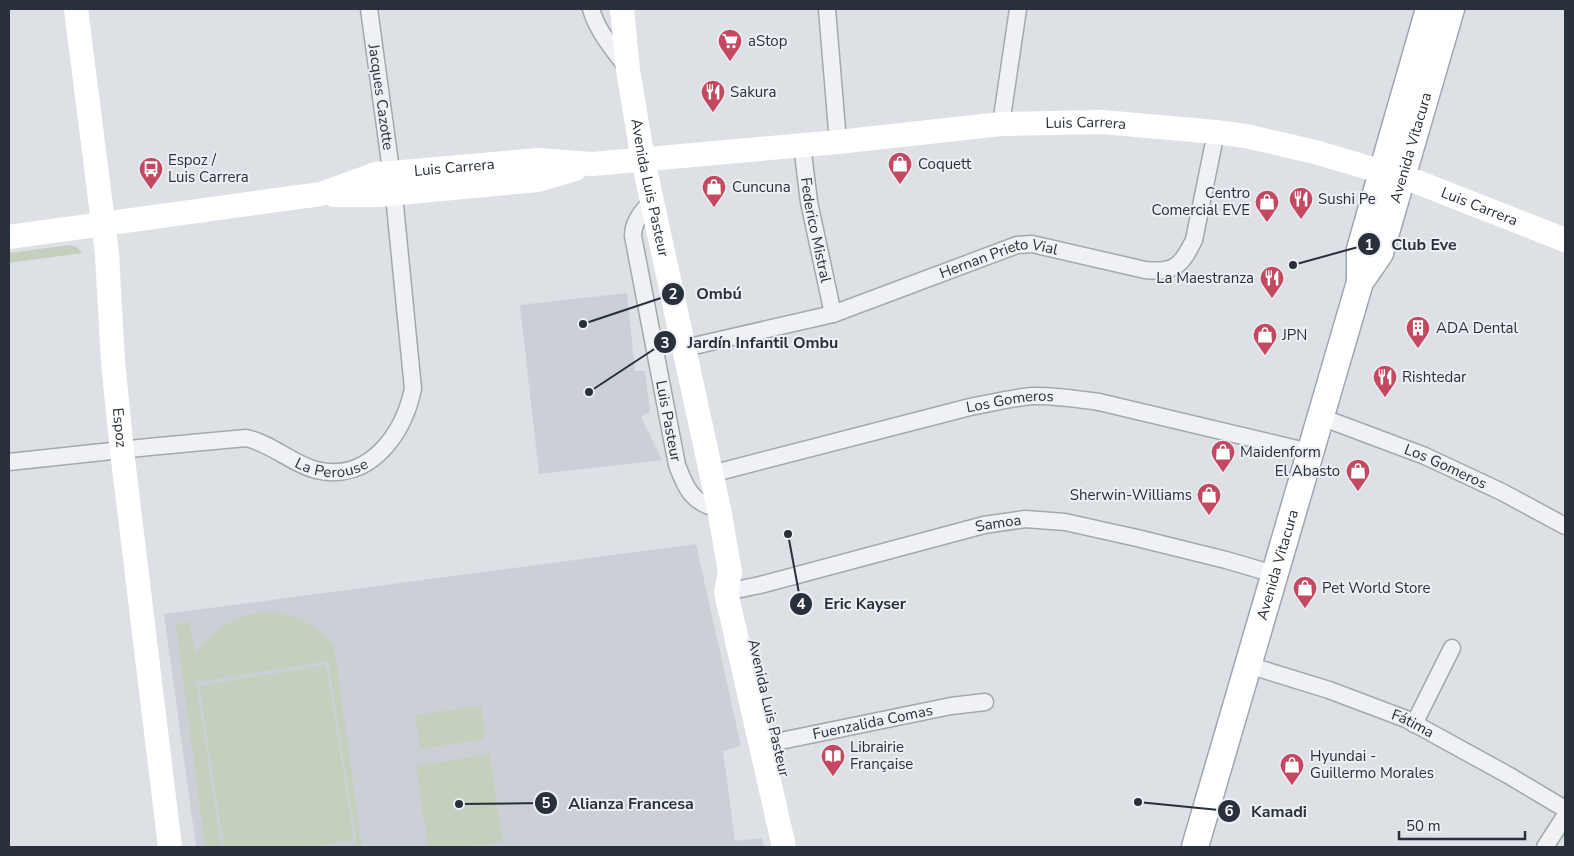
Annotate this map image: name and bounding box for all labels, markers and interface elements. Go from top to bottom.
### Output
supermarket icon: aStop [717,28,743,62]
place label: aStop [748,31,788,51]
street label: Jacques Cazotte [364,42,398,151]
restaurant icon: Sakura [700,79,726,113]
place label: Sakura [730,82,776,102]
street label: Avenida Vitacura [1385,90,1436,205]
street label: Luis Carrera [1045,112,1127,134]
street label: Avenida Luis Pasteur [626,117,674,259]
place label: Espoz / Luis Carrera [168,150,249,187]
shop icon: Coquett [887,151,913,185]
street label: Luis Carrera [413,154,495,181]
place label: Coquett [918,154,972,174]
bus stop icon: Espoz / Luis Carrera [138,156,164,190]
shop icon: Cuncuna [701,174,727,208]
street label: Federico Mistral [796,176,836,285]
place label: Cuncuna [732,177,791,197]
street label: Luis Carrera [1438,182,1521,230]
place label: Centro Comercial EVE [1152,183,1250,220]
restaurant icon: Sushi Pe [1288,186,1314,220]
shop icon: Centro Comercial EVE [1254,189,1280,223]
place label: Sushi Pe [1318,189,1376,209]
callout: Club Eve [1357,229,1467,260]
street label: Hernan Prieto Vial [937,234,1060,283]
text: Club Eve [1391,234,1457,256]
text: 1 [1364,235,1374,255]
restaurant icon: La Maestranza [1259,265,1285,299]
place label: La Maestranza [1156,268,1254,288]
callout: Ombú [661,278,751,309]
text: Ombú [696,283,742,305]
text: 2 [668,284,678,304]
building icon: ADA Dental [1405,315,1431,349]
place label: ADA Dental [1436,318,1519,338]
shop icon: JPN [1252,322,1278,356]
place label: JPN [1281,325,1307,345]
callout: Jardín Infantil Ombu [653,327,848,358]
text: Jardín Infantil Ombu [687,332,838,354]
text: 3 [660,333,670,353]
restaurant icon: Rishtedar [1372,364,1398,398]
place label: Rishtedar [1402,367,1467,387]
street label: Luis Pasteur [651,379,686,464]
street label: Los Gomeros [964,386,1054,418]
street label: Espoz [108,407,132,448]
shop icon: Maidenform [1210,439,1236,473]
street label: Los Gomeros [1402,439,1490,493]
place label: Maidenform [1240,442,1321,462]
street label: La Perouse [292,453,372,482]
shop icon: El Abasto [1345,458,1371,492]
place label: El Abasto [1275,461,1340,481]
shop icon: Sherwin-Williams [1196,482,1222,516]
place label: Sherwin-Williams [1070,485,1192,505]
street label: Avenida Vitacura [1252,507,1303,623]
street label: Samoa [973,510,1023,537]
shop icon: Pet World Store [1292,575,1318,609]
place label: Pet World Store [1322,578,1431,598]
callout: Eric Kayser [789,588,916,619]
text: Eric Kayser [824,593,907,615]
text: 4 [796,594,806,614]
street label: Avenida Luis Pasteur [743,637,795,779]
street label: Fuenzalida Comas [811,700,935,744]
street label: Fátima [1389,704,1438,743]
place label: Librairie Française [850,737,913,774]
library icon: Librairie Française [820,743,846,777]
place label: Hyundai - Guillermo Morales [1310,746,1434,783]
shop icon: Hyundai - Guillermo Morales [1279,752,1305,786]
callout: Alianza Francesa [533,788,704,819]
text: 5 [541,793,551,813]
text: Alianza Francesa [568,793,694,815]
callout: Kamadi [1216,796,1317,827]
text: 6 [1224,801,1234,821]
text: Kamadi [1251,801,1307,823]
scale bar [1399,808,1525,840]
text: 50 m [1406,816,1441,836]

